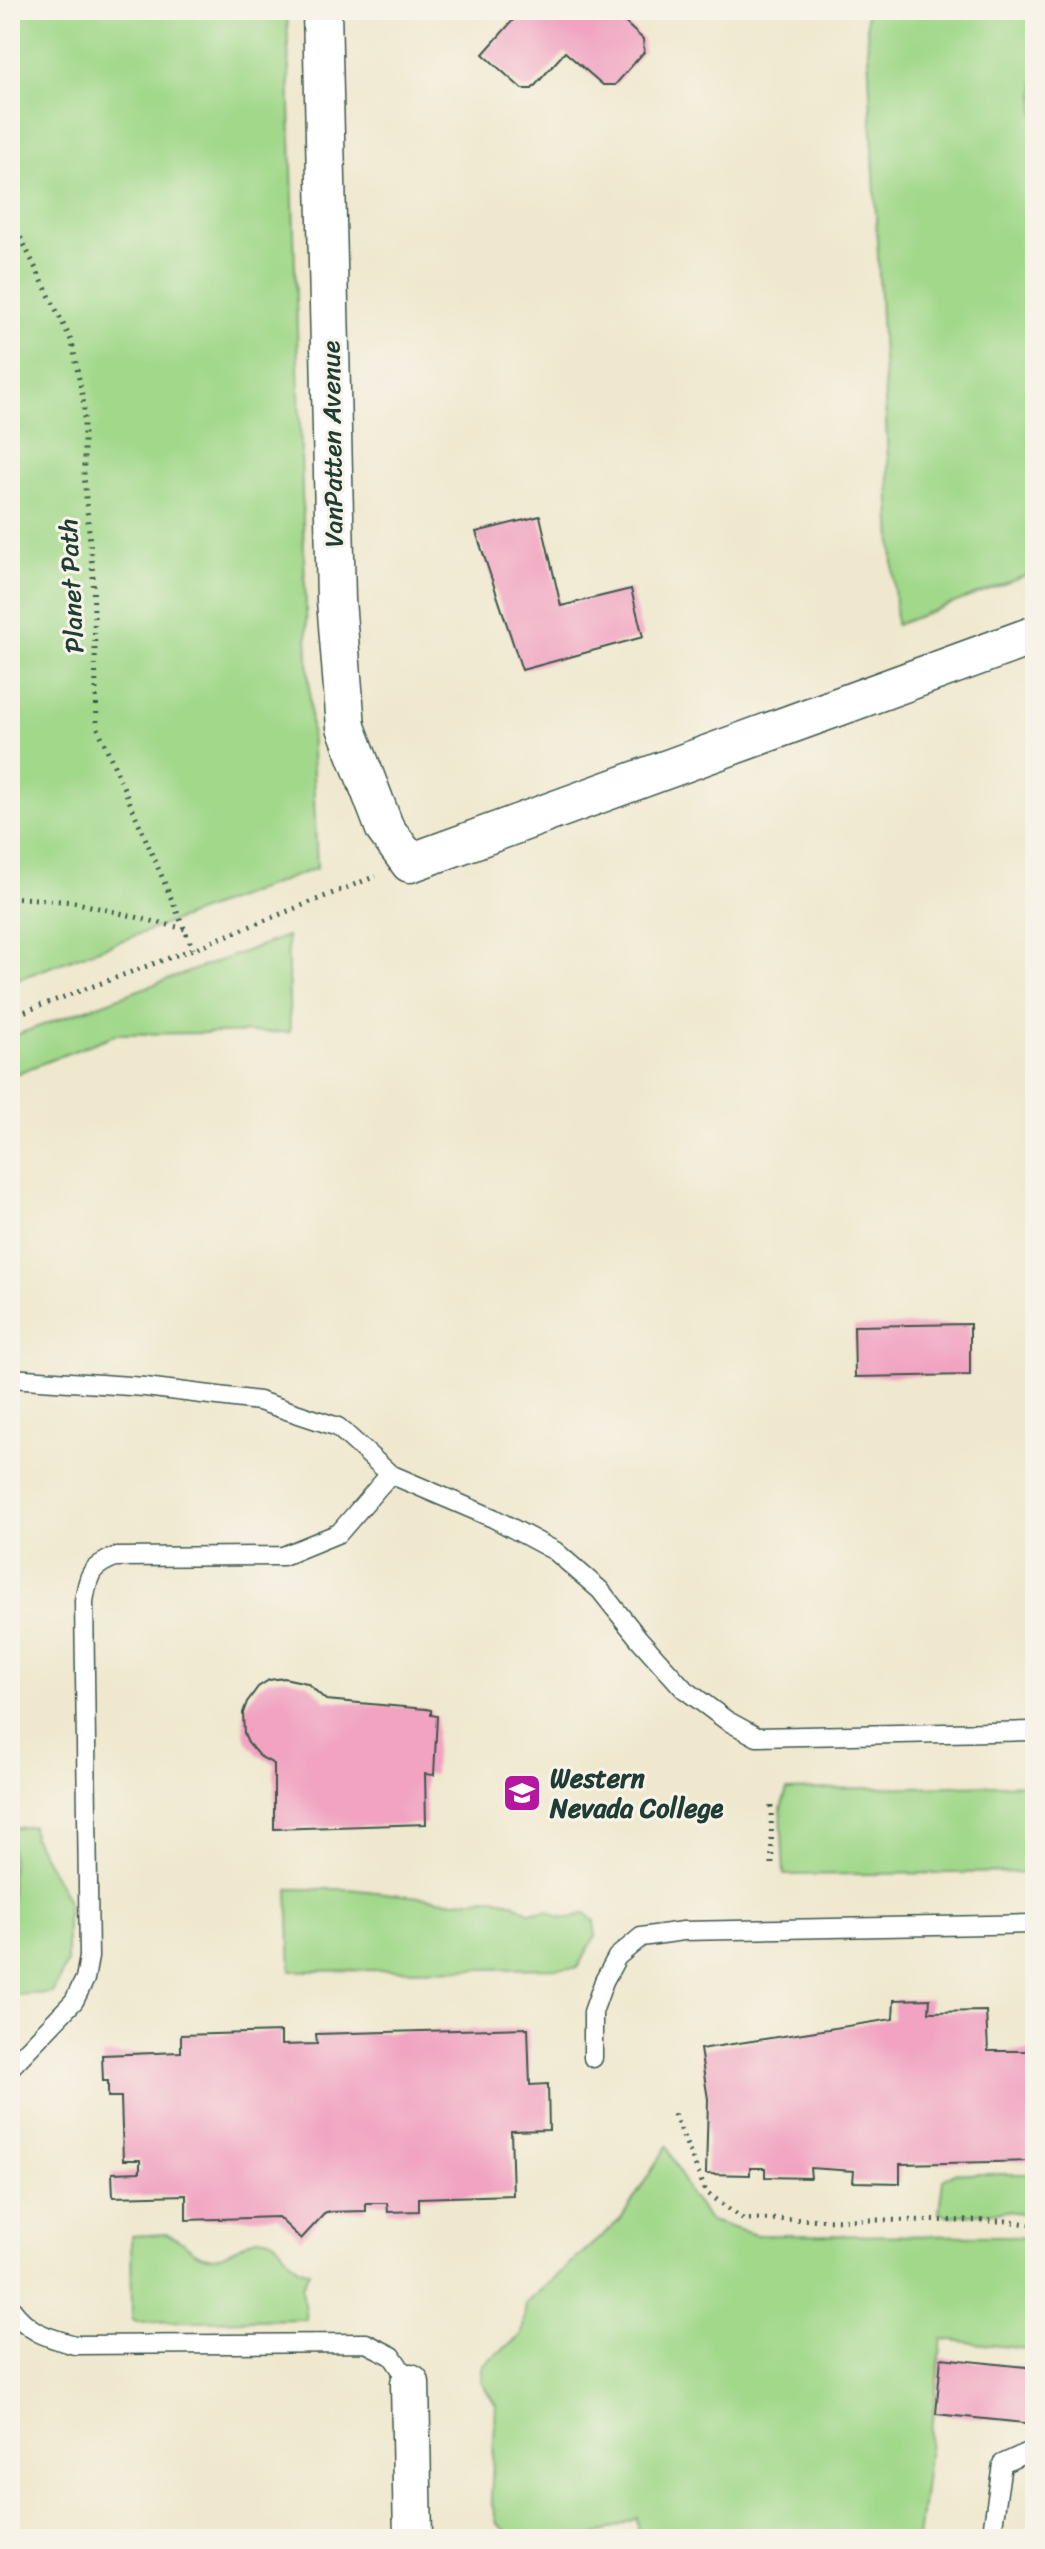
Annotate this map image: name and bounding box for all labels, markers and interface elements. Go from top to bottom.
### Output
street label: VanPatten Avenue [307,340,357,548]
street label: Planet Path [45,518,97,654]
place label: Western Nevada College [549,1755,724,1831]
school or university icon: Western Nevada College [501,1772,543,1814]

